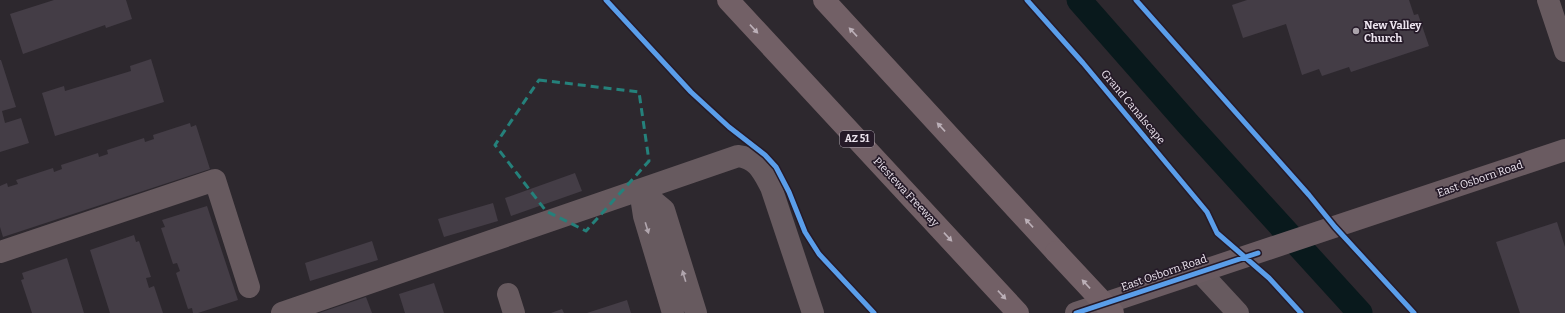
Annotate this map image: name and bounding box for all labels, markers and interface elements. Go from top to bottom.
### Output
place label: New Valley Church [1364,19,1422,45]
one-way arrow [750,23,759,34]
one-way arrow [849,26,858,37]
marker: New Valley Church [1351,26,1361,36]
street label: Grand Canalscape [1098,67,1168,147]
one-way arrow [937,122,946,132]
road number: AZ 51 [840,131,874,147]
street label: Piestewa Freeway [871,155,942,229]
street label: East Osborn Road [1435,158,1525,200]
one-way arrow [1025,218,1034,228]
one-way arrow [644,222,650,234]
one-way arrow [943,232,952,242]
street label: East Osborn Road [1119,252,1209,294]
one-way arrow [681,269,687,281]
one-way arrow [1082,279,1091,290]
one-way arrow [997,290,1006,300]

